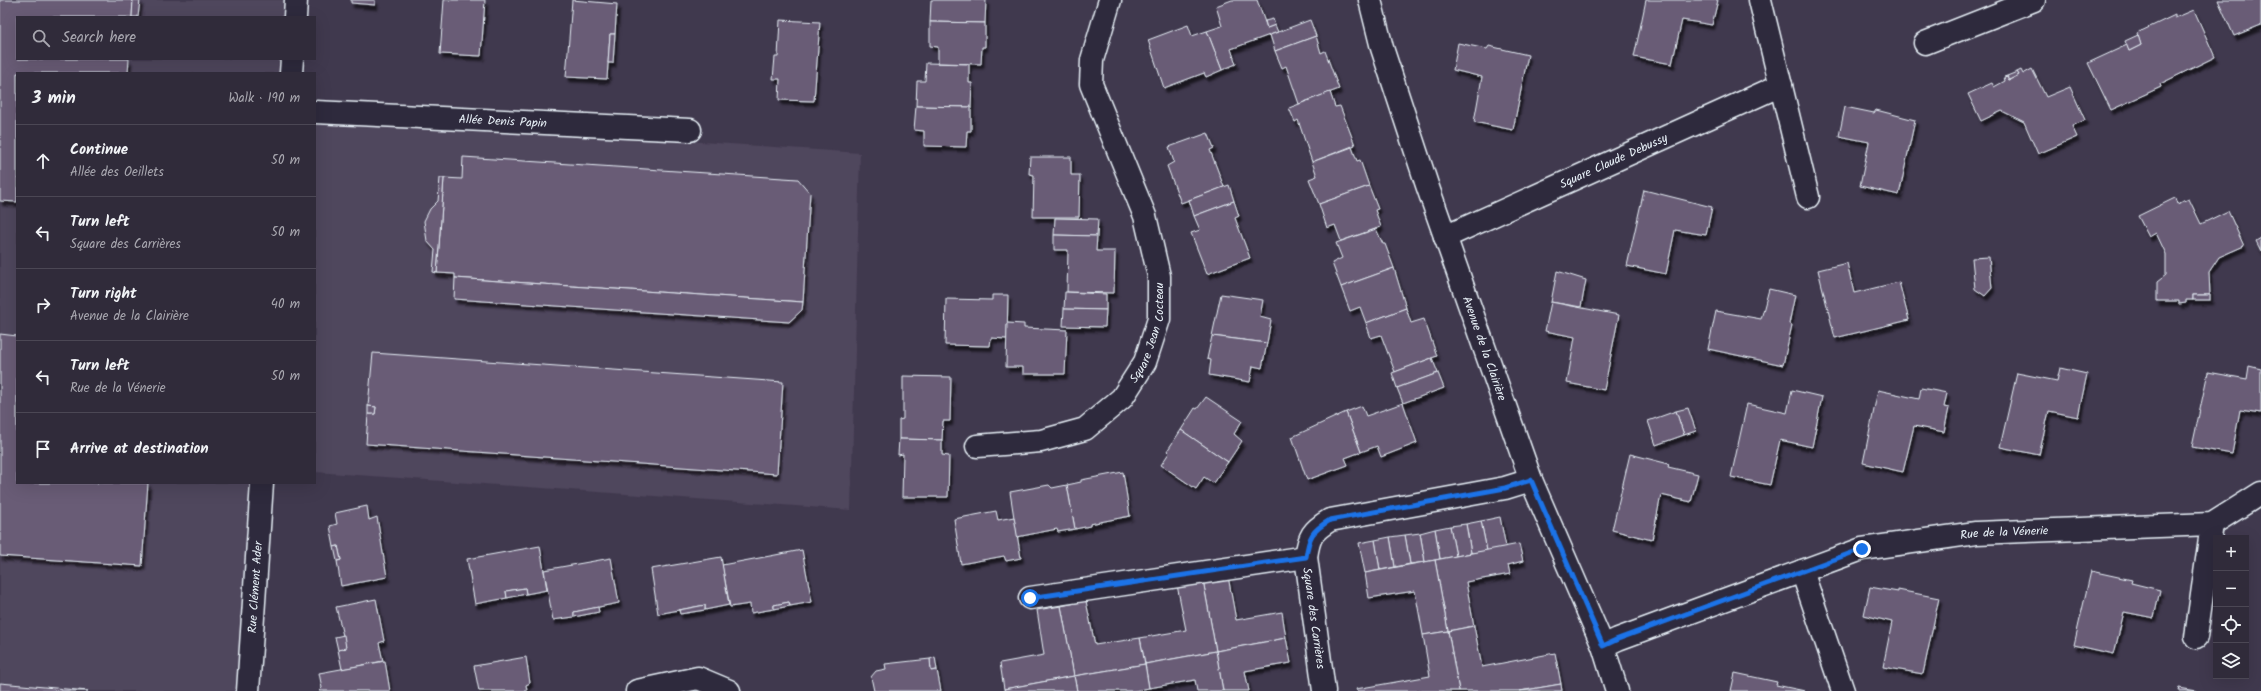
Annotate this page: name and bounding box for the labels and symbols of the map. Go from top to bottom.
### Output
street label: Allée Denis Papin [458,110,547,133]
street label: Square Claude Debussy [1557,128,1671,194]
street label: Square Jean Cocteau [1125,282,1169,387]
street label: Avenue de la Clairière [1457,294,1512,404]
street label: Rue de la Vénerie [1959,521,2049,545]
street label: Rue Clément Ader [243,540,268,634]
route end [1853,540,1871,558]
street label: Square des Carrières [1297,566,1330,670]
route start [1021,589,1039,607]

